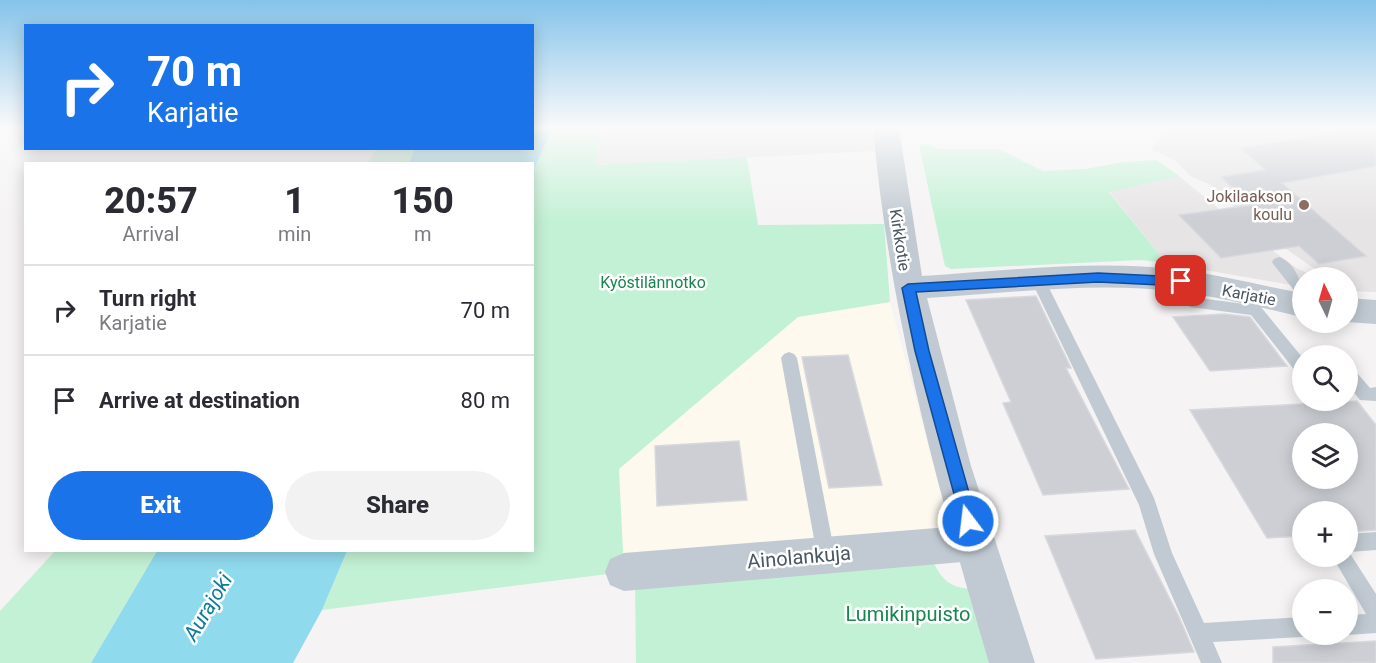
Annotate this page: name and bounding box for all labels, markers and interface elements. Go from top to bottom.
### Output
text: 70 m [147,47,242,96]
icon: right [48,48,126,126]
text: Karjatie [147,97,239,129]
text: 20:57 [104,180,198,222]
text: 1 [284,180,305,222]
text: 150 [392,180,454,222]
place label: Jokilaakson koulu [1206,187,1292,224]
marker: Jokilaakson koulu [1297,198,1311,212]
street label: Kirkkotie [886,208,914,272]
text: Arrival [123,222,179,246]
text: min [278,222,311,246]
text: m [414,222,431,246]
pin [1155,255,1206,306]
icon: arrive [1164,264,1197,297]
north arrow [1292,267,1358,333]
map controls [1292,267,1358,645]
park label: Kyöstilännotko [600,273,706,292]
street label: Karjatie [1221,280,1277,310]
text: Turn right [99,286,196,311]
icon: right [48,294,81,327]
text: 70 m [461,298,510,323]
text: Karjatie [99,311,167,335]
button: search [1292,345,1358,411]
icon: arrive [48,384,81,417]
text: Arrive at destination [99,388,300,413]
text: 80 m [461,388,510,413]
button: layers [1292,423,1358,489]
button: Exit [48,471,273,540]
button: Share [285,471,510,540]
position arrow [936,489,1000,553]
button: + [1292,501,1358,567]
street label: Ainolankuja [746,541,852,573]
water label: Aurajoki [178,569,237,646]
button: − [1292,579,1358,645]
park label: Lumikinpuisto [845,602,971,626]

